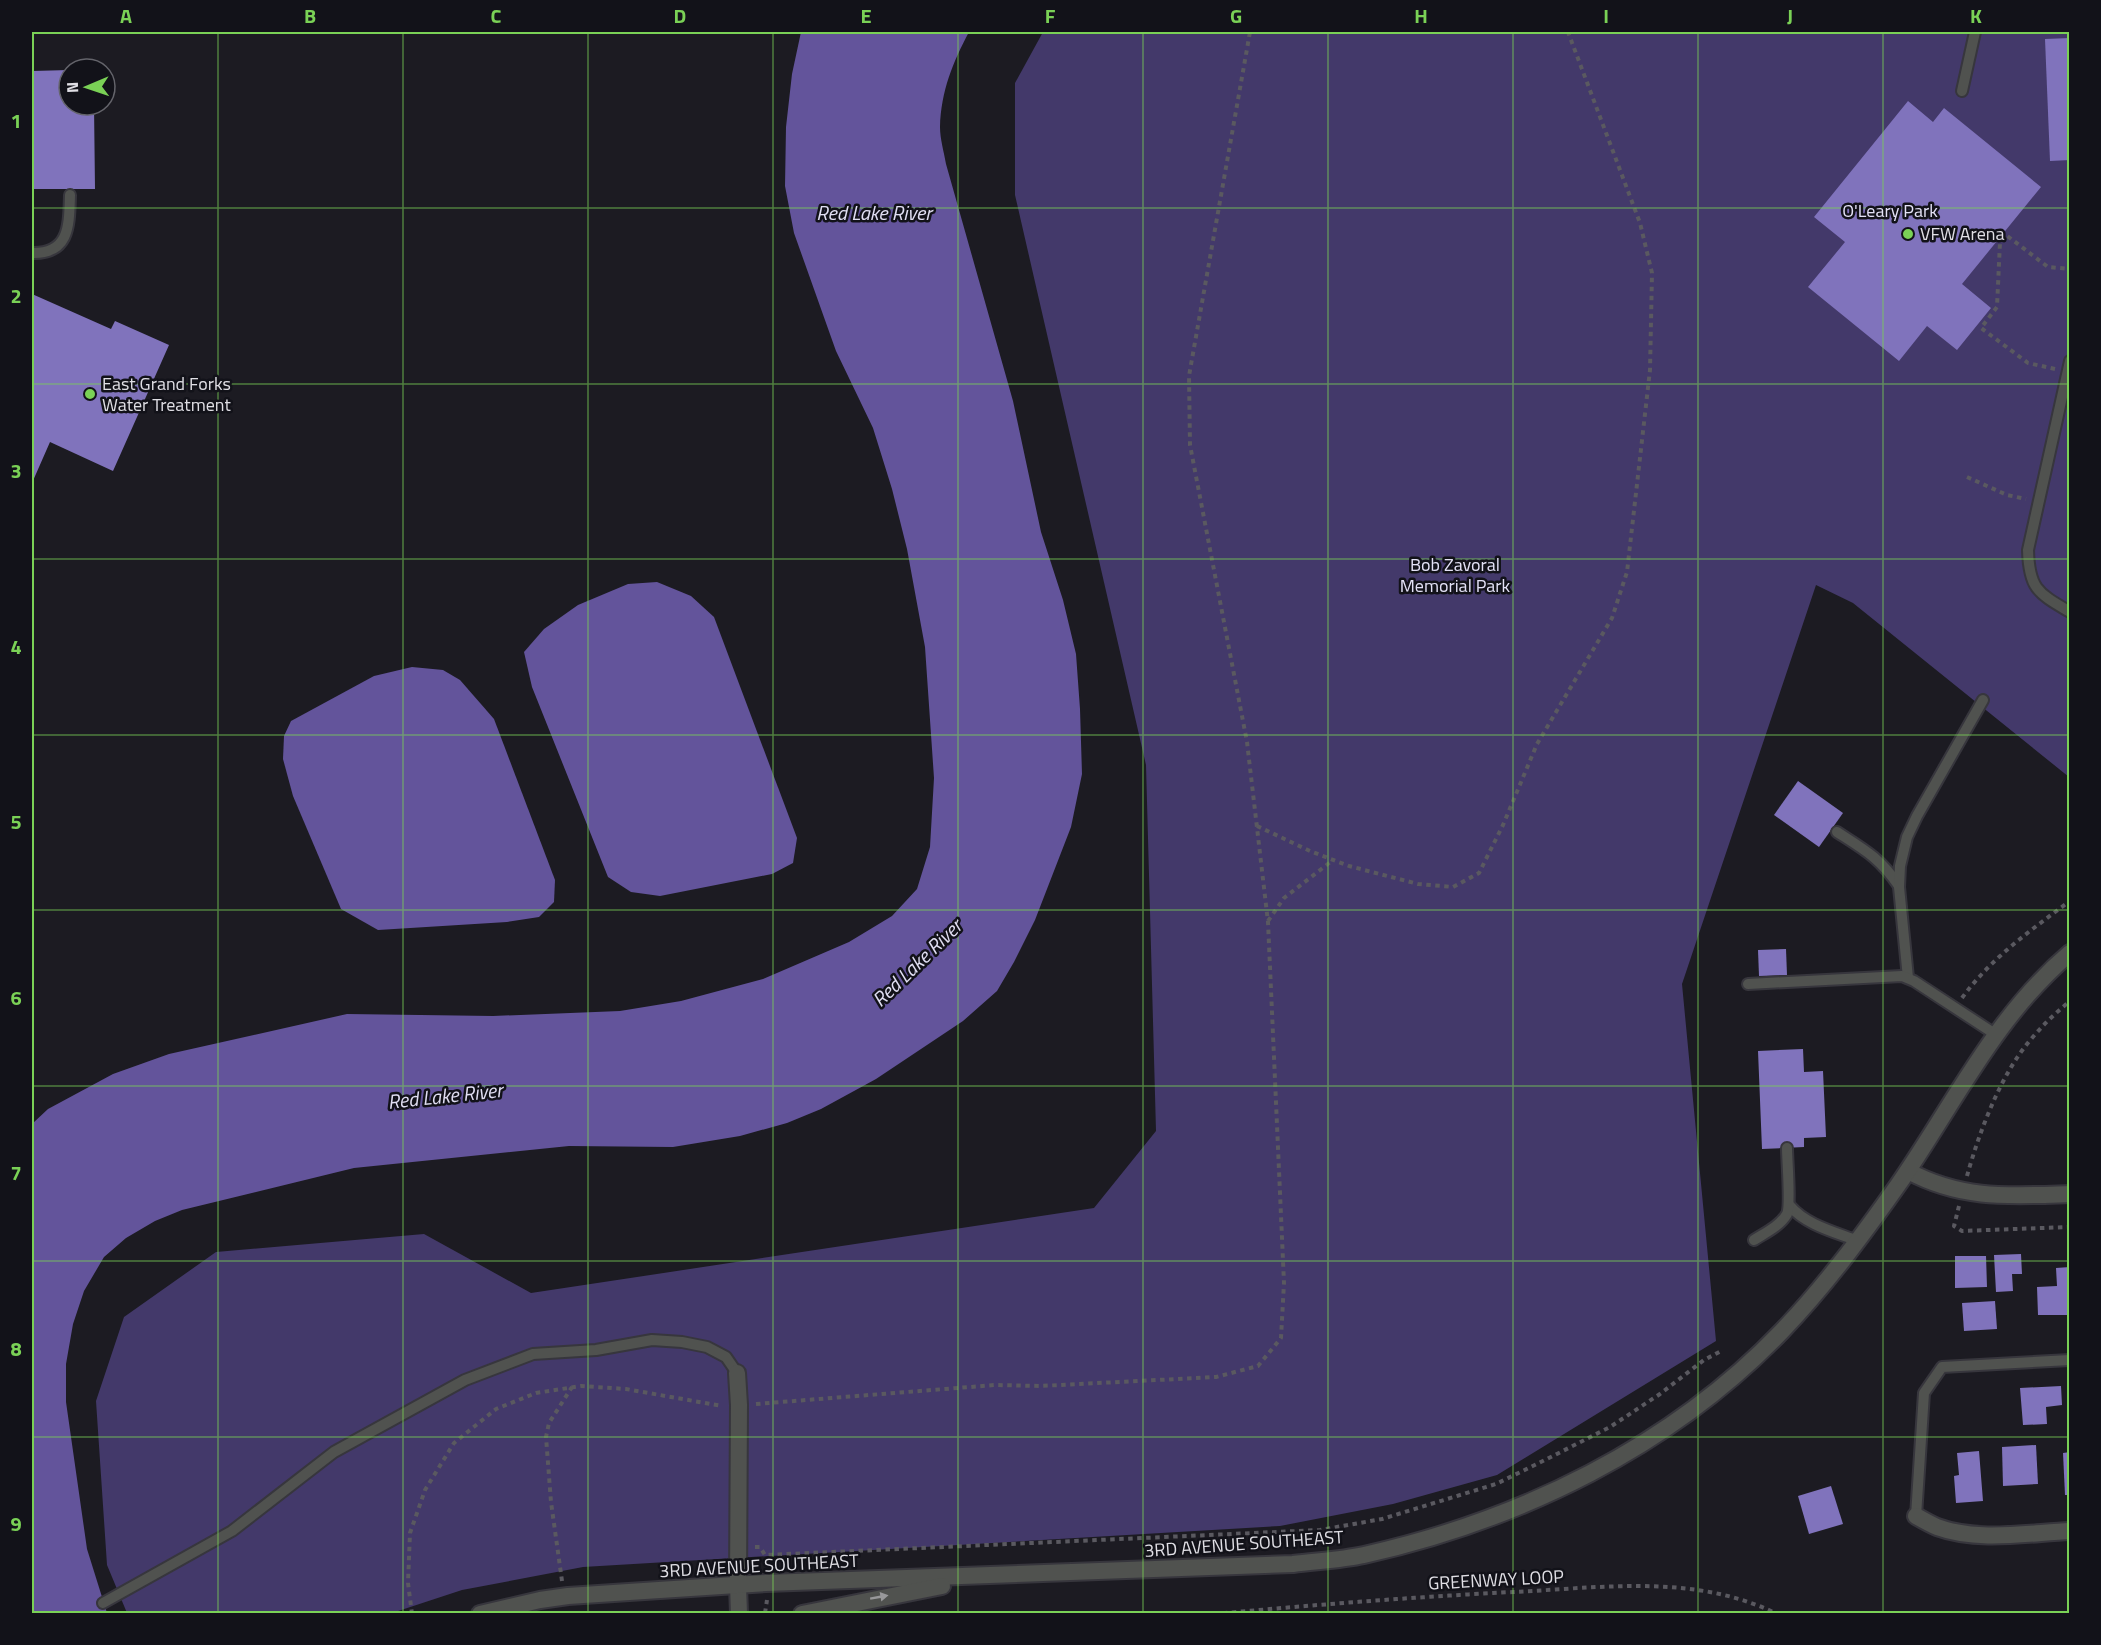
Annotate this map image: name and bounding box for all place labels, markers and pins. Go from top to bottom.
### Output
place label: VFW Arena [1920,220,2004,247]
marker: VFW Arena [1901,227,1915,241]
place label: East Grand Forks Water Treatment [102,370,231,418]
marker: East Grand Forks Water Treatment [83,387,97,401]

